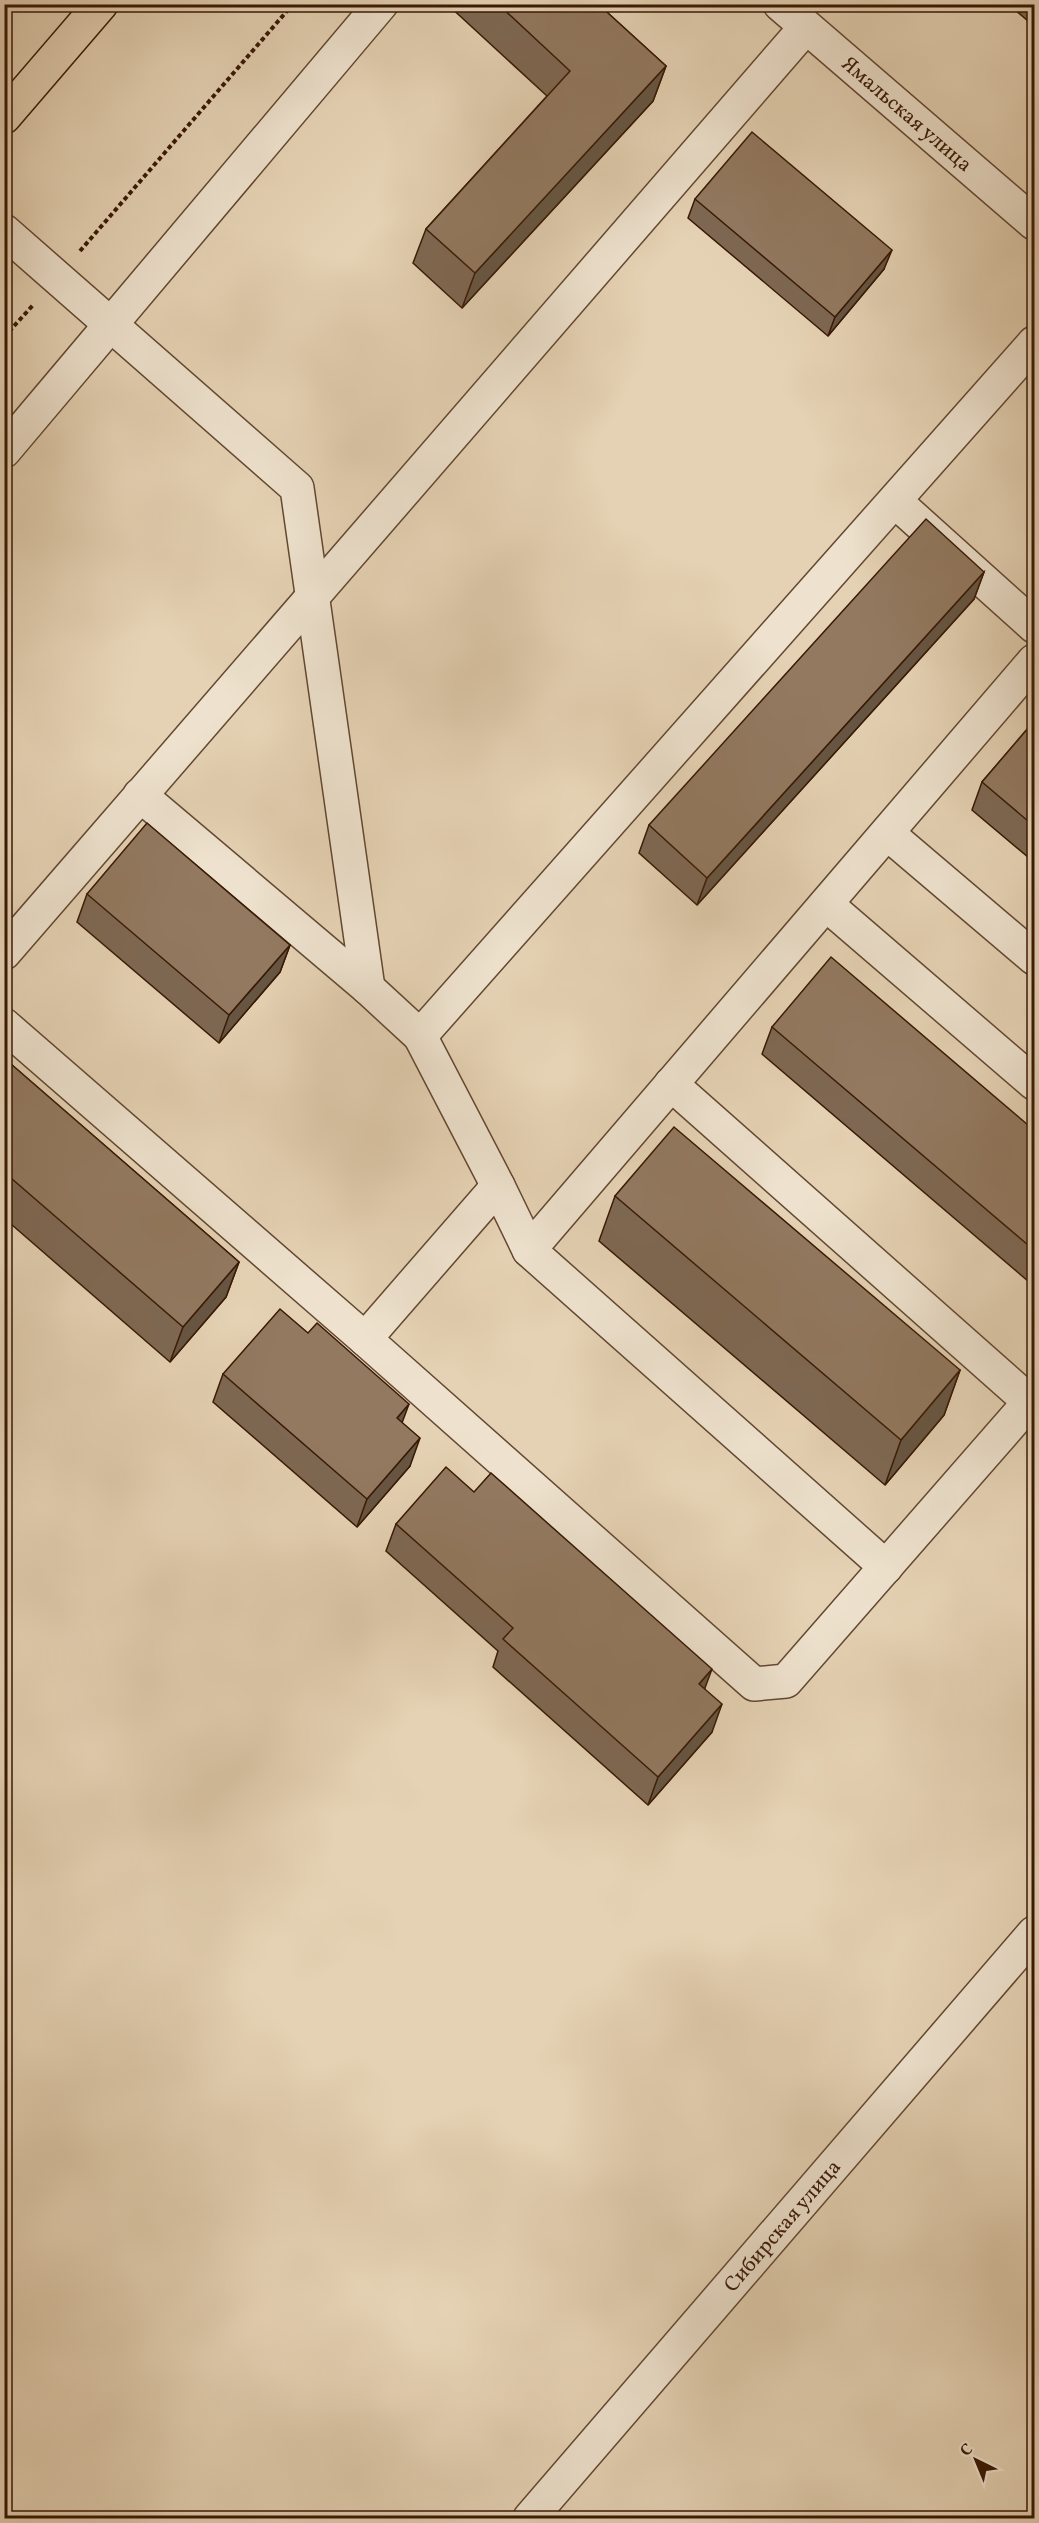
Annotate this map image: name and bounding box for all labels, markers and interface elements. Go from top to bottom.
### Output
street label: Ямальская улица [835,50,978,179]
street label: Сибирская улица [718,2154,848,2299]
north arrow [946,2430,1006,2490]
text: С [956,2439,978,2462]

